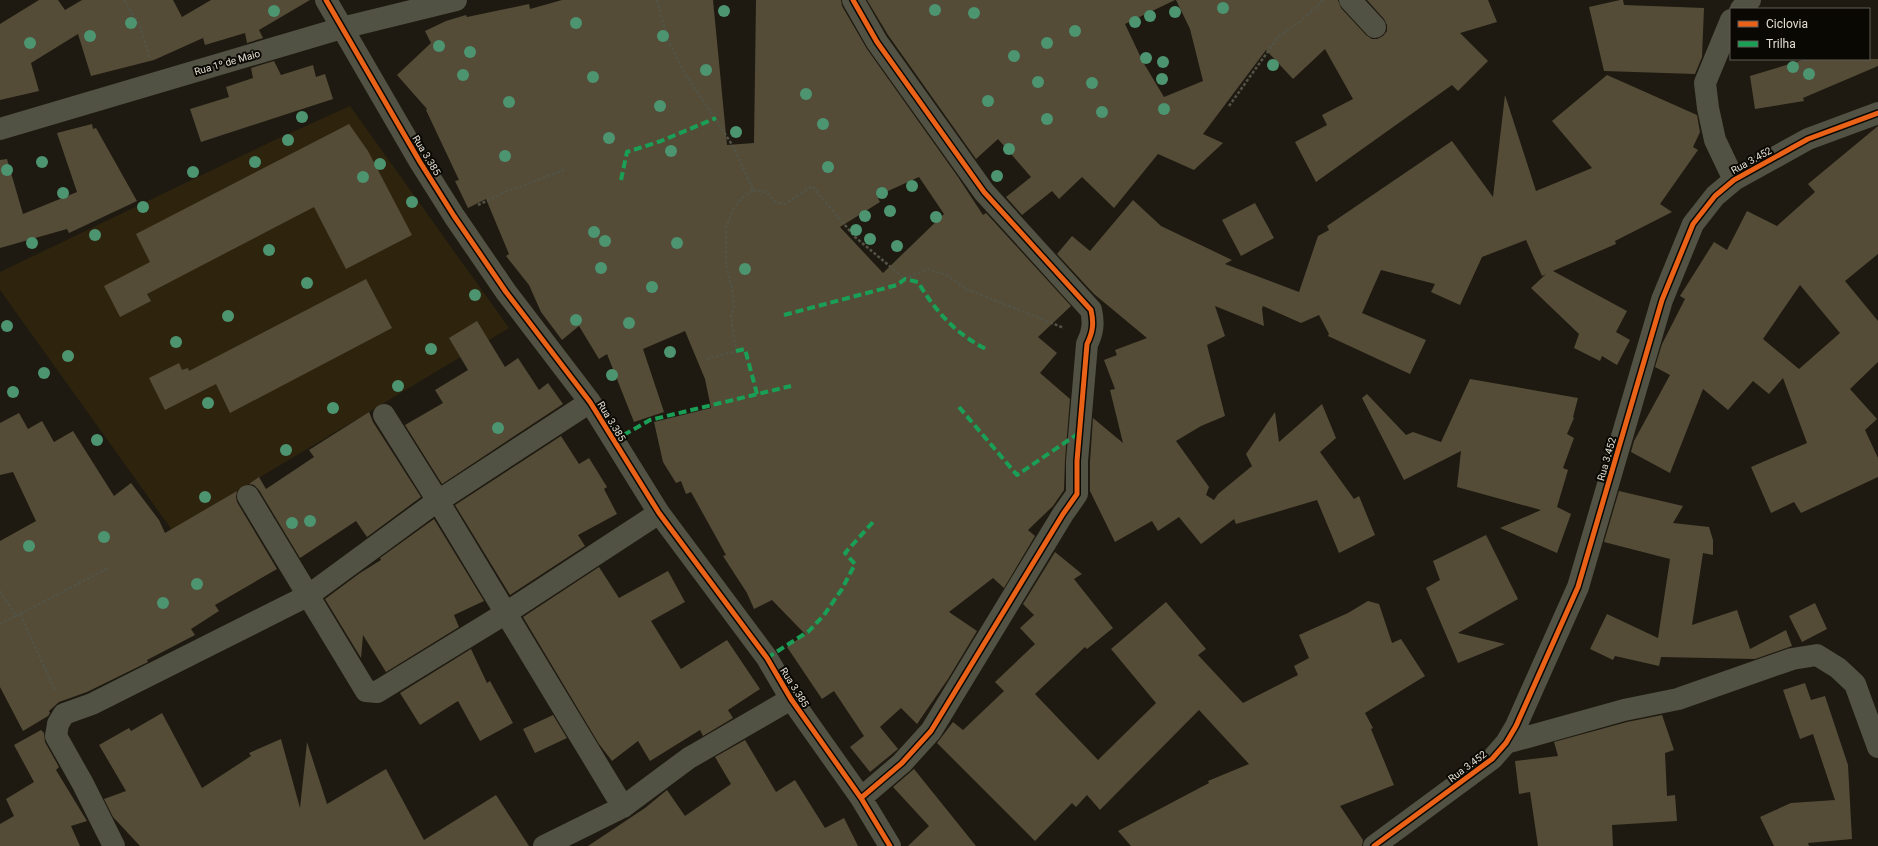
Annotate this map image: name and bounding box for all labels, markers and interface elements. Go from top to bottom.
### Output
legend [1730,8,1870,60]
text: Ciclovia [1766,17,1808,31]
text: Trilha [1766,37,1796,51]
street label: Rua 1º de Maio [193,48,262,77]
street label: Rua 3.385 [410,133,443,178]
street label: Rua 3.452 [1729,145,1774,176]
street label: Rua 3.385 [595,399,628,444]
street label: Rua 3.452 [1595,436,1618,482]
street label: Rua 3.385 [778,665,811,709]
street label: Rua 3.452 [1446,748,1489,784]

